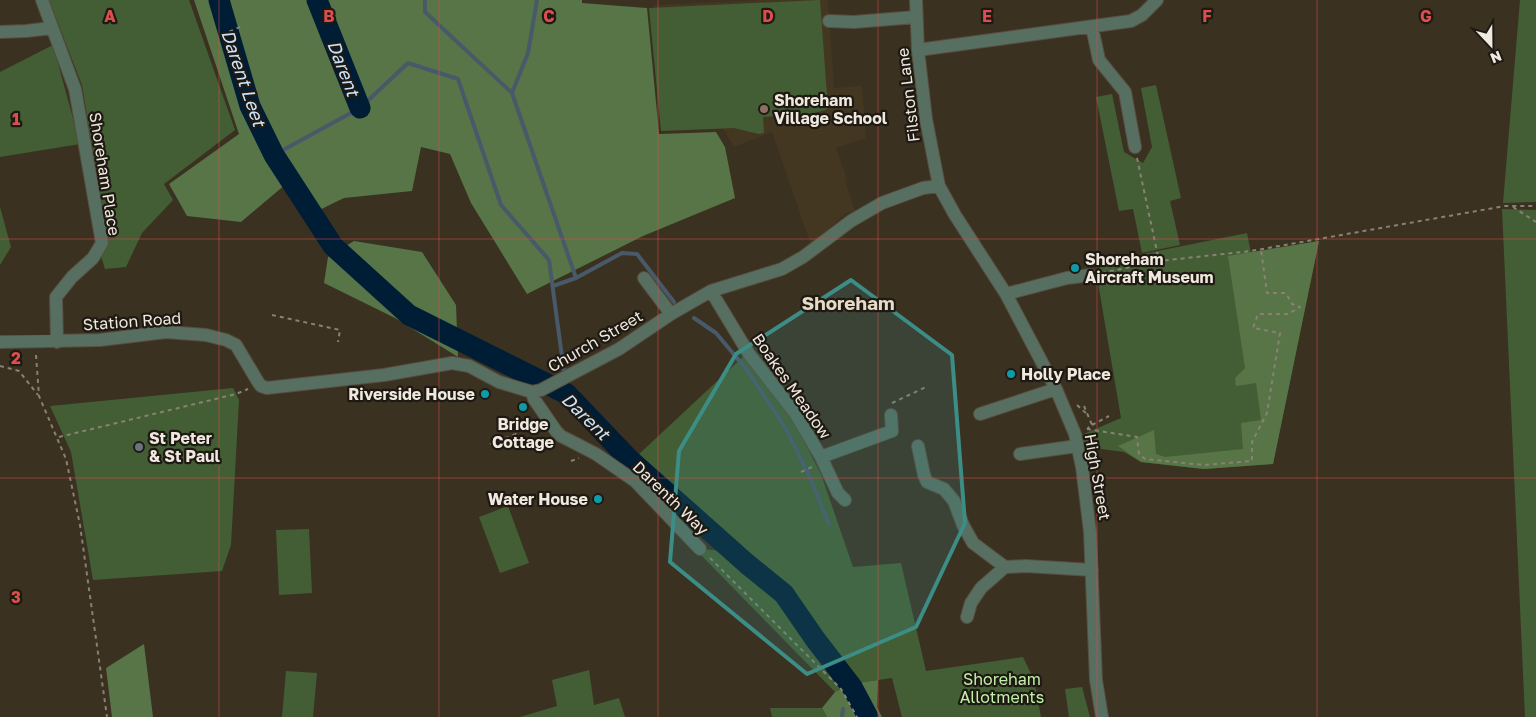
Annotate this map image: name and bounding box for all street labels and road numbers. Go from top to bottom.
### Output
street label: Filston Lane [892,47,924,143]
street label: Shoreham Place [85,111,125,237]
street label: Church Street [544,306,646,376]
street label: Station Road [82,308,182,334]
street label: Boakes Meadow [748,329,836,443]
street label: High Street [1081,432,1115,522]
street label: Darenth Way [629,457,713,539]

